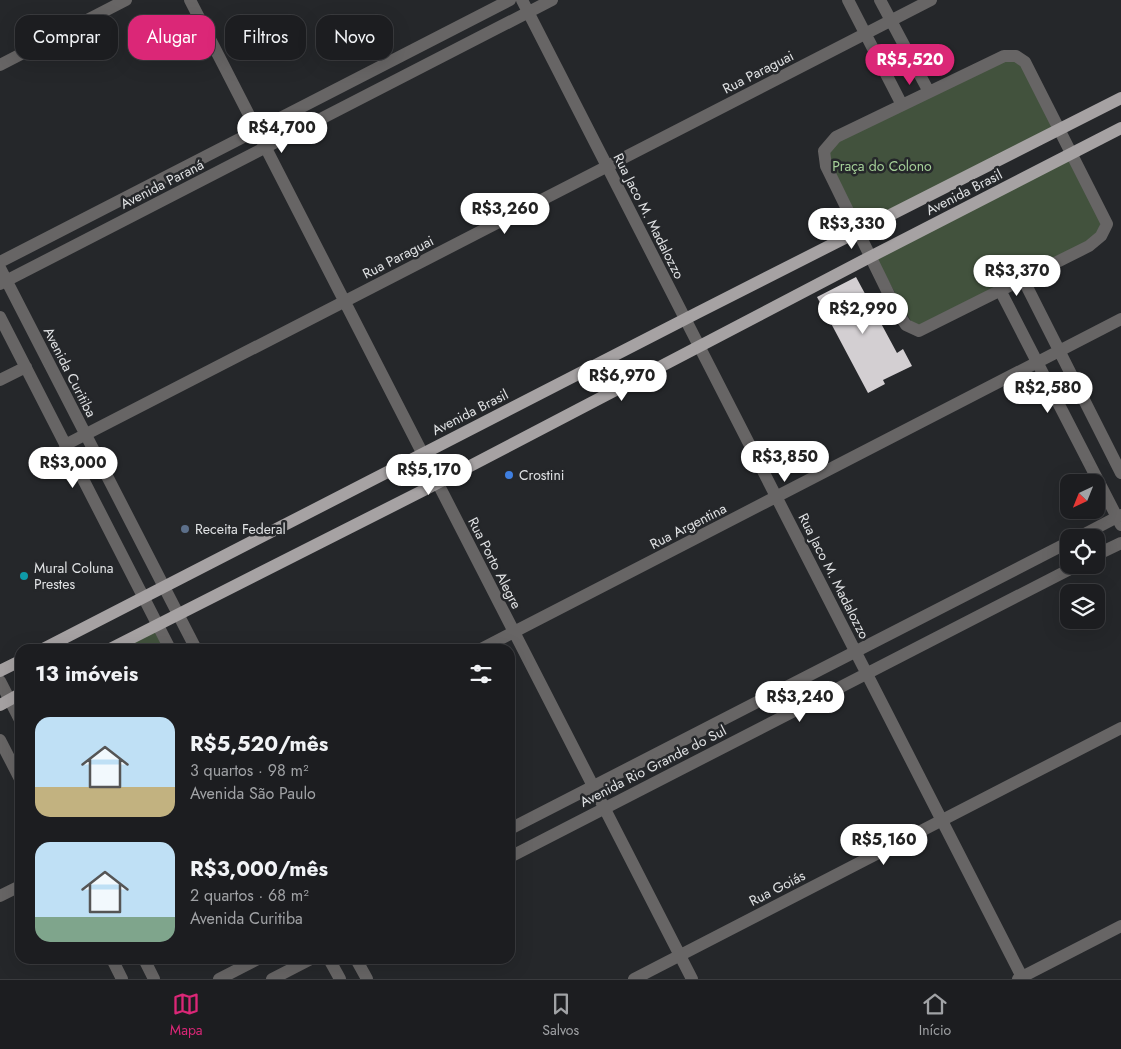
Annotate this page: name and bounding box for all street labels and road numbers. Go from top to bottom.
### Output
street label: Rua Paraguai [719,46,797,98]
street label: Rua Jaco M. Madalozzo [609,150,690,283]
street label: Avenida Paraná [117,154,207,214]
street label: Avenida Brasil [922,164,1006,220]
street label: Rua Paraguai [359,231,437,283]
street label: Avenida Curitiba [39,323,101,421]
street label: Avenida Brasil [428,384,512,440]
street label: Rua Argentina [646,498,730,554]
street label: Rua Jaco M. Madalozzo [794,510,875,643]
street label: Rua Porto Alegre [463,514,527,612]
street label: Avenida Rio Grande do Sul [576,720,730,812]
street label: Rua Goiás [745,865,809,911]

